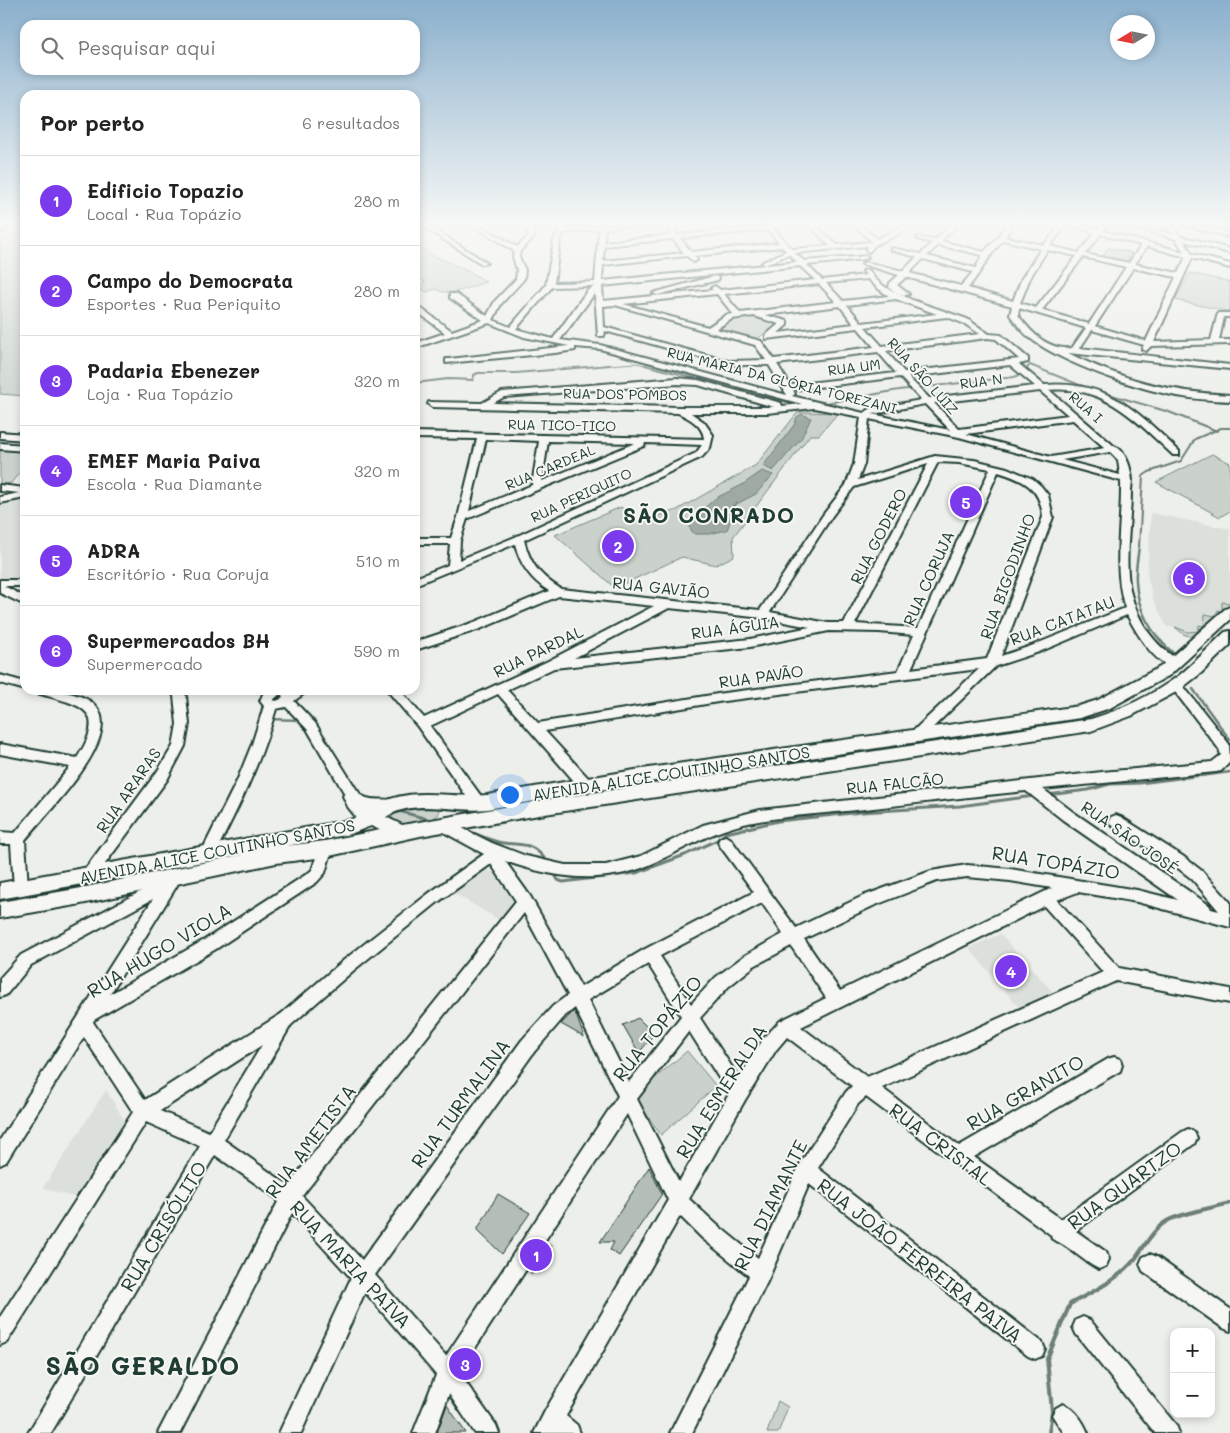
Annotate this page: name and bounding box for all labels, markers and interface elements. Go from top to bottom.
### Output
north arrow [1110,15,1155,60]
search box [20,20,420,75]
icon: search [38,34,66,62]
text: Pesquisar aqui [78,35,216,60]
text: Por perto [40,109,144,136]
text: 6 resultados [302,112,400,133]
text: Edificio Topazio [87,178,243,203]
text: 1 [52,190,60,211]
text: 280 m [354,190,400,211]
text: Local · Rua Topázio [87,203,241,224]
text: Campo do Democrata [87,268,293,293]
text: 2 [52,280,60,301]
text: 280 m [354,280,400,301]
text: Esportes · Rua Periquito [87,293,280,314]
street label: RUA SÃO LUIZ [883,334,963,418]
street label: RUA MARIA DA GLÓRIA TOREZANI [665,342,899,418]
street label: RUA UM [827,354,881,380]
text: Padaria Ebenezer [87,358,260,383]
street label: RUA N [959,369,1003,393]
text: 3 [51,370,61,391]
text: 320 m [354,370,400,391]
text: Loja · Rua Topázio [87,383,233,404]
street label: RUA DOS POMBOS [563,383,687,405]
street label: RUA I [1065,387,1107,427]
street label: RUA TICO-TICO [508,415,616,435]
street label: RUA CARDEAL [502,439,598,494]
text: EMEF Maria Paiva [87,448,261,473]
text: 4 [51,460,61,481]
text: 320 m [354,460,400,481]
street label: RUA PERIQUITO [527,463,635,527]
text: Escola · Rua Diamante [87,473,263,494]
pin: 5 [950,483,982,521]
street label: RUA GODERO [845,485,911,587]
district label: SÃO CONRADO [623,501,795,528]
street label: RUA BIGODINHO [974,510,1040,642]
pin: 2 [602,527,634,565]
street label: RUA CORUJA [898,527,958,629]
text: ADRA [87,538,140,563]
text: 5 [51,550,61,571]
text: 510 m [356,550,400,571]
pin: 6 [1173,559,1205,597]
text: Escritório · Rua Coruja [87,563,270,584]
street label: RUA GAVIÃO [611,571,711,603]
street label: RUA CATATAU [1007,590,1117,650]
street label: RUA ÁGUIA [690,610,780,644]
street label: RUA PARDAL [490,620,587,682]
text: Supermercados BH [87,628,270,653]
text: 6 [51,640,61,661]
text: 590 m [353,640,400,661]
text: Supermercado [87,653,202,674]
street label: RUA PAVÃO [717,660,805,692]
street label: AVENIDA ALICE COUTINHO SANTOS [531,741,811,805]
street label: RUA ARARAS [91,743,165,837]
street label: RUA FALCÃO [845,767,945,799]
your location [497,782,523,808]
street label: RUA SÃO JOSÉ [1077,796,1183,878]
street label: AVENIDA ALICE COUTINHO SANTOS [77,814,357,888]
street label: RUA TOPÁZIO [990,840,1122,884]
street label: RUA HUGO VIOLA [82,897,236,1003]
pin: 4 [995,952,1027,990]
street label: RUA TOPÁZIO [607,970,707,1086]
street label: RUA ESMERALDA [670,1019,772,1163]
street label: RUA TURMALINA [405,1034,515,1172]
street label: RUA GRANITO [962,1048,1088,1136]
street label: RUA AMETISTA [259,1079,361,1203]
street label: RUA CRISTAL [885,1097,997,1191]
street label: RUA DIAMANTE [728,1135,812,1274]
street label: RUA QUARTZO [1062,1135,1186,1235]
street label: RUA CRISÓLITO [114,1156,212,1296]
street label: RUA JOÃO FERREIRA PAIVA [812,1172,1028,1348]
street label: RUA MARIA PAIVA [285,1195,417,1333]
pin: 1 [520,1236,552,1274]
map controls [1170,1328,1215,1418]
button: + [1170,1328,1215,1373]
pin: 3 [449,1345,481,1383]
district label: SÃO GERALDO [46,1349,240,1381]
button: − [1170,1373,1215,1418]

